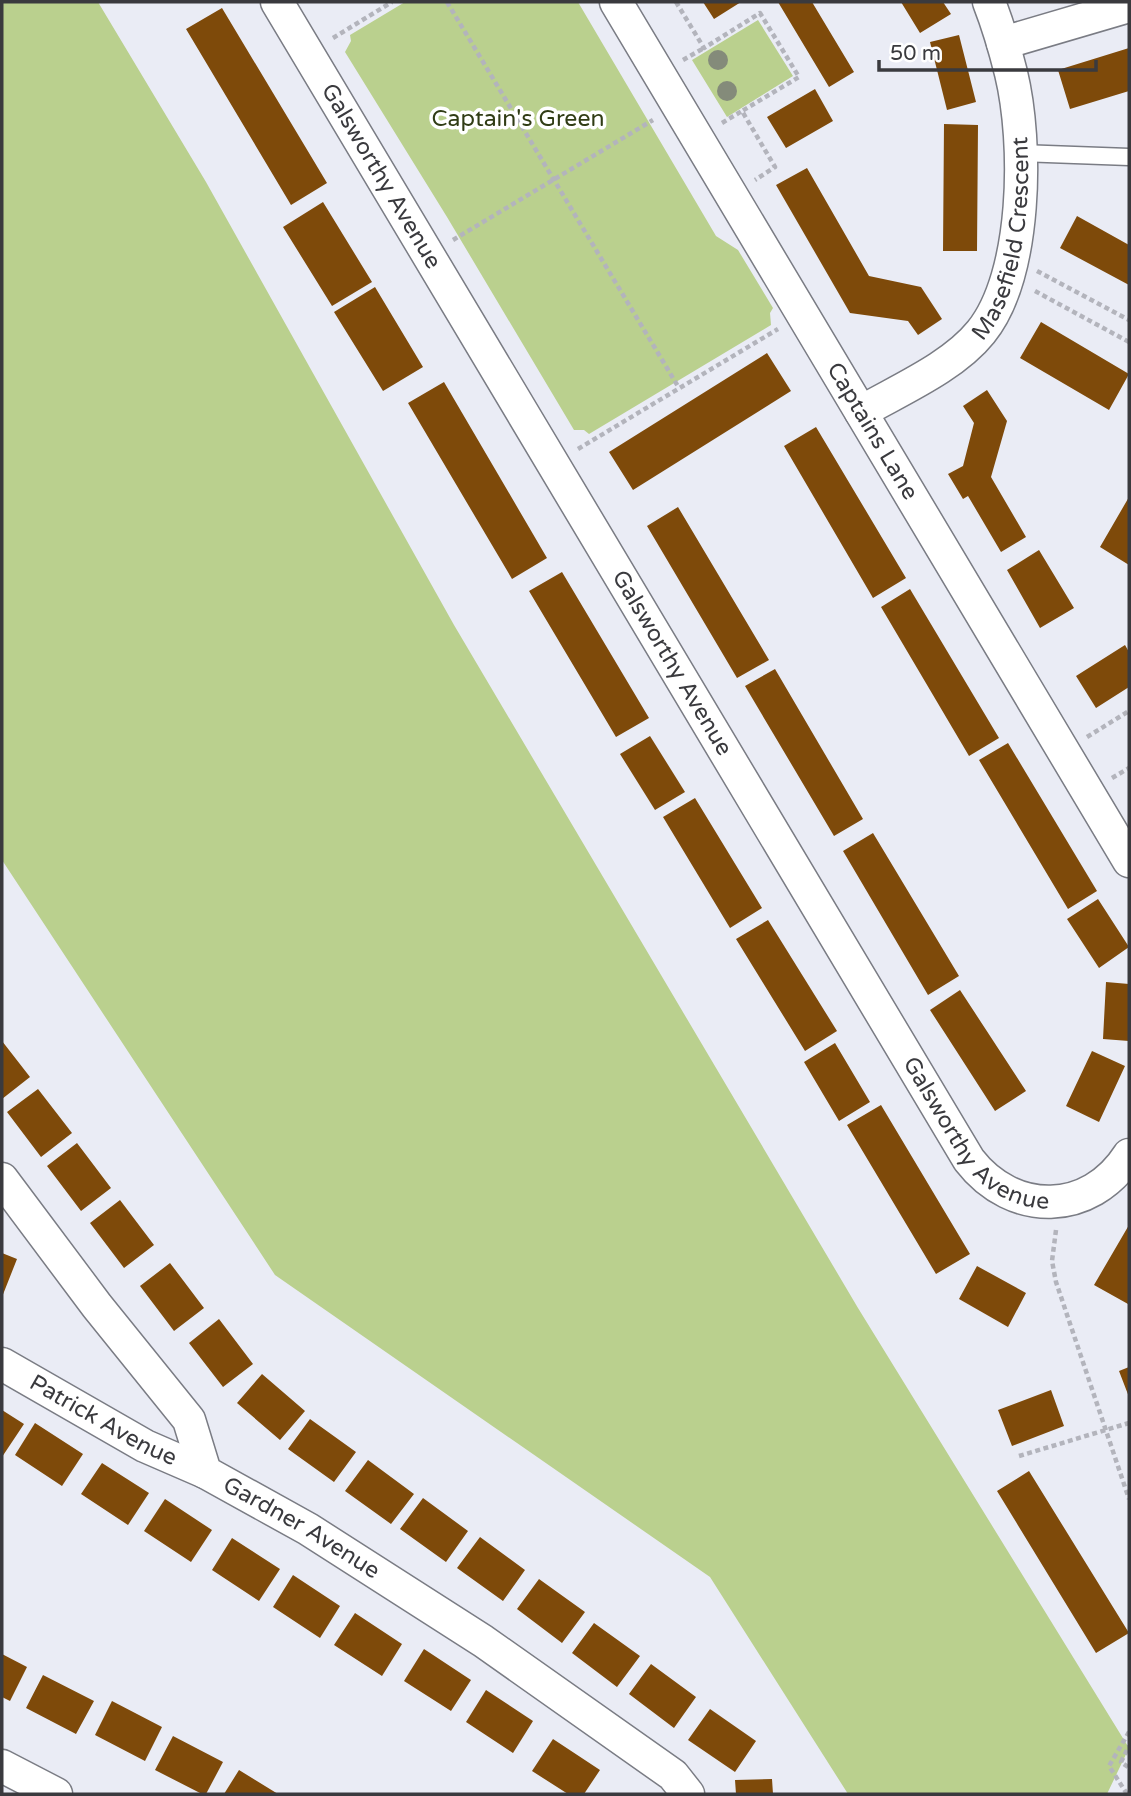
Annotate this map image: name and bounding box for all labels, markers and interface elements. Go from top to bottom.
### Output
scale bar [879,28,1096,72]
text: 50 m [890,41,941,66]
street label: Galsworthy Avenue [315,78,447,274]
park label: Captain's Green [432,105,604,133]
street label: Masefield Crescent [966,136,1035,346]
street label: Captains Lane [821,358,924,505]
street label: Galsworthy Avenue [606,565,738,761]
street label: Galsworthy Avenue [897,1052,1050,1216]
street label: Patrick Avenue [25,1369,181,1472]
street label: Gardner Avenue [218,1471,385,1585]

